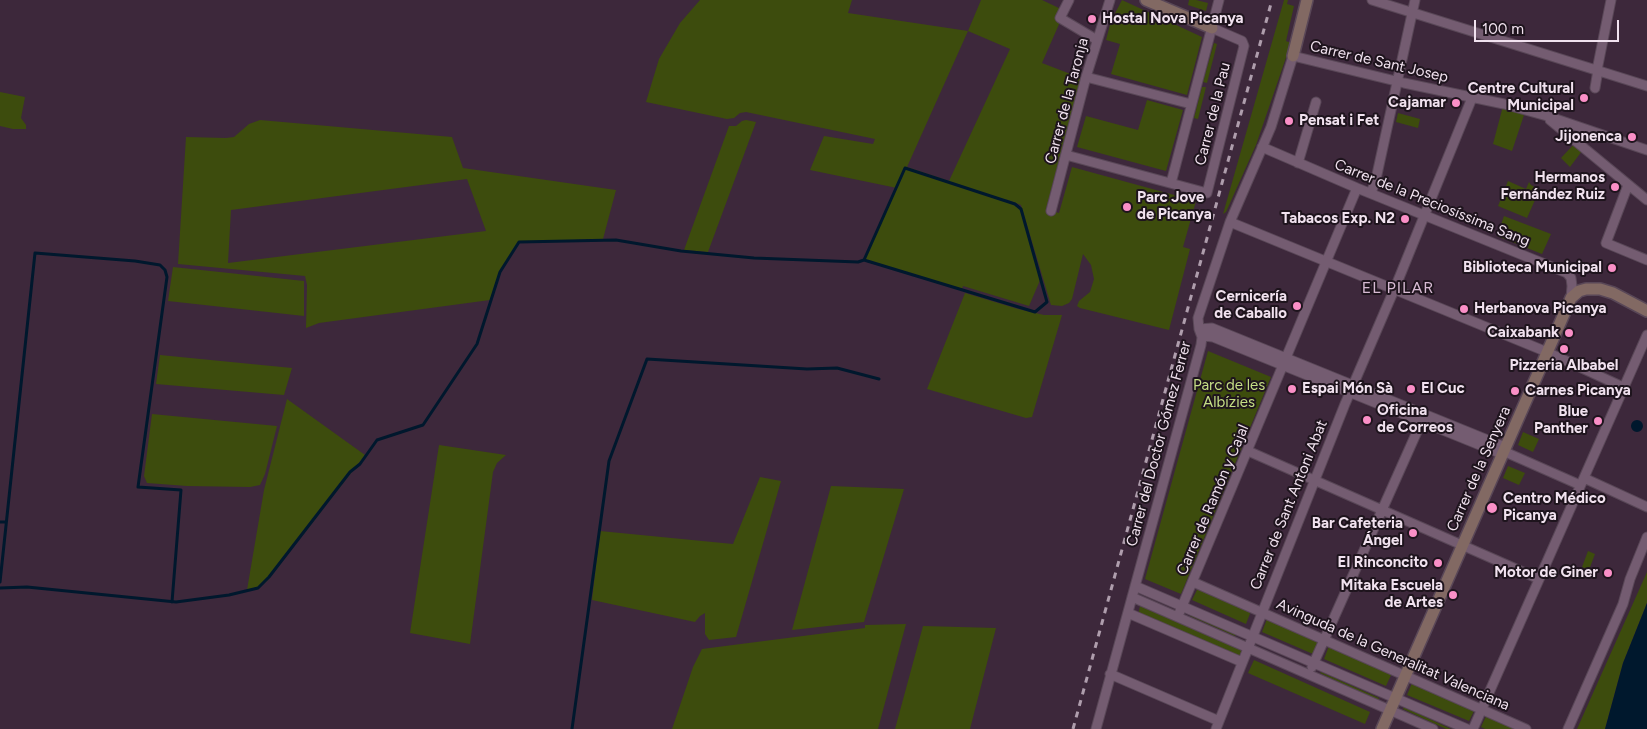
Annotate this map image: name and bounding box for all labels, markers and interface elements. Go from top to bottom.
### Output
place label: Hostal Nova Picanya [1102,10,1244,28]
scale bar [1477,10,1622,42]
marker: Hostal Nova Picanya [1086,13,1098,25]
text: 100 m [1482,20,1524,38]
street label: Carrer de la Taronja [1042,36,1092,166]
street label: Carrer de Sant Josep [1308,37,1450,87]
street label: Carrer de la Pau [1192,61,1234,167]
place label: Centre Cultural Municipal [1468,80,1574,115]
marker: Centre Cultural Municipal [1578,92,1590,104]
place label: Cajamar [1388,94,1446,112]
marker: Cajamar [1450,97,1462,109]
place label: Pensat i Fet [1299,112,1379,130]
marker: Pensat i Fet [1283,115,1295,127]
place label: Jijonenca [1555,128,1622,146]
marker: Jijonenca [1626,131,1638,143]
street label: Carrer de la Preciosíssima Sang [1332,155,1532,251]
place label: Hermanos Fernández Ruiz [1501,169,1605,204]
marker: Hermanos Fernández Ruiz [1609,181,1621,193]
place label: Parc Jove de Picanya [1137,189,1212,224]
marker: Parc Jove de Picanya [1121,201,1133,213]
place label: Tabacos Exp. N2 [1281,210,1395,228]
marker: Tabacos Exp. N2 [1399,213,1411,225]
place label: Biblioteca Municipal [1463,259,1602,277]
marker: Biblioteca Municipal [1606,262,1618,274]
district label: EL PILAR [1361,278,1435,298]
place label: Cernicería de Caballo [1214,288,1287,323]
marker: Cernicería de Caballo [1291,300,1303,312]
place label: Herbanova Picanya [1474,300,1607,318]
marker: Herbanova Picanya [1458,303,1470,315]
place label: Caixabank [1487,324,1559,342]
marker: Caixabank [1563,327,1575,339]
street label: Carrer del Doctor Gómez Ferrer [1123,339,1195,549]
marker: Pizzeria Albabel [1558,343,1570,355]
place label: Pizzeria Albabel [1509,357,1619,375]
park label: Parc de les Albízies [1193,377,1265,412]
place label: Espai Món Sà [1302,380,1393,398]
place label: El Cuc [1421,380,1465,398]
place label: Carnes Picanya [1525,382,1631,400]
marker: Espai Món Sà [1286,383,1298,395]
marker: El Cuc [1405,383,1417,395]
marker: Carnes Picanya [1509,385,1521,397]
place label: Oficina de Correos [1377,402,1453,437]
place label: Blue Panther [1534,403,1588,438]
street label: Carrer de la Senyera [1443,404,1515,534]
marker: Oficina de Correos [1361,414,1373,426]
marker: Blue Panther [1592,415,1604,427]
street label: Carrer de Sant Antoni Abat [1247,417,1331,593]
street label: Carrer de Ramón y Cajal [1173,422,1253,578]
place label: Centro Médico Picanya [1503,490,1606,525]
marker: Centro Médico Picanya [1485,501,1499,515]
place label: Bar Cafeteria Ángel [1312,515,1403,550]
marker: Bar Cafeteria Ángel [1407,527,1419,539]
place label: El Rinconcito [1338,554,1428,572]
marker: El Rinconcito [1432,557,1444,569]
place label: Motor de Giner [1494,564,1598,582]
marker: Motor de Giner [1602,567,1614,579]
place label: Mitaka Escuela de Artes [1341,577,1443,612]
marker: Mitaka Escuela de Artes [1447,589,1459,601]
street label: Avinguda de la Generalitat Valenciana [1274,595,1512,715]

